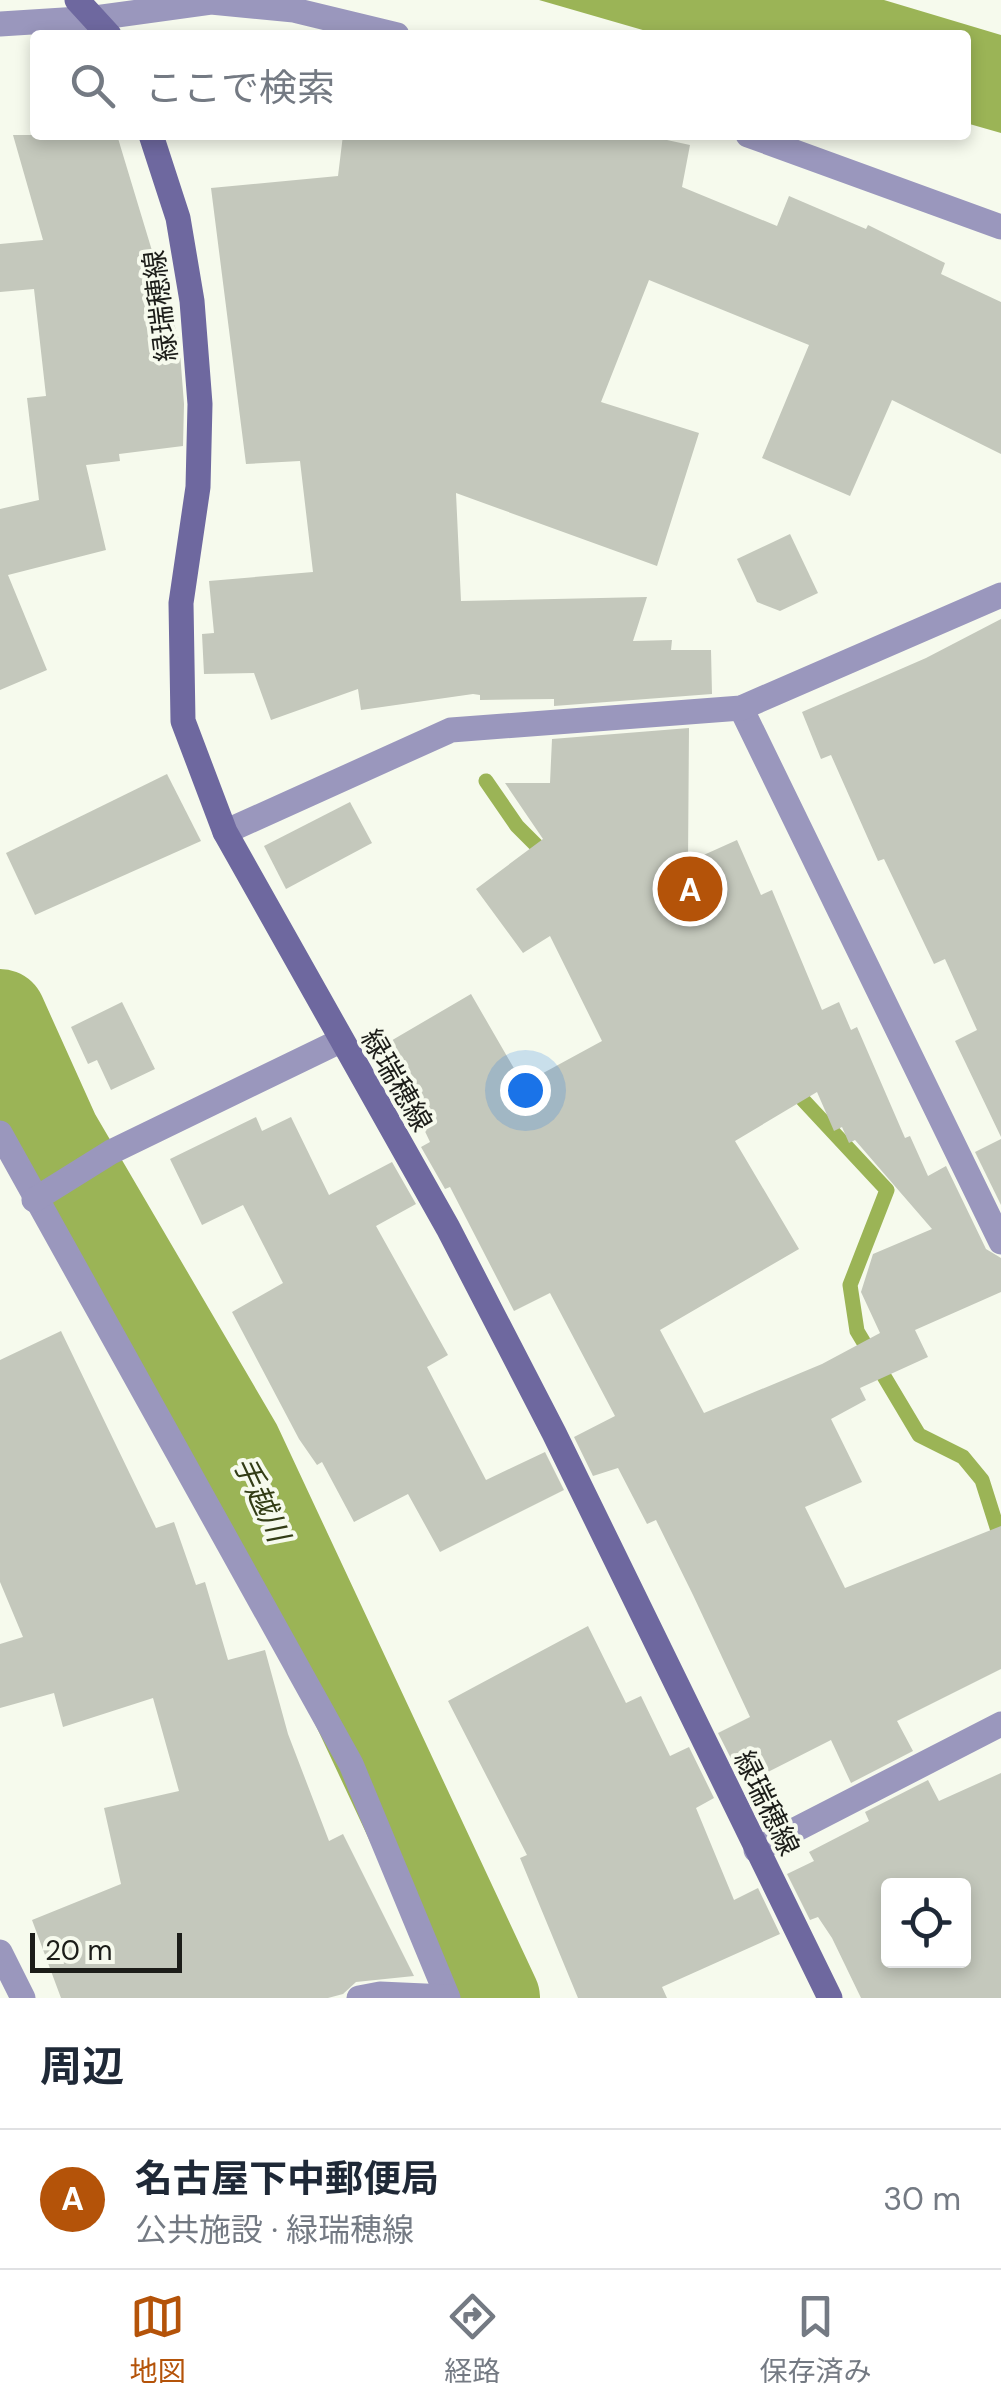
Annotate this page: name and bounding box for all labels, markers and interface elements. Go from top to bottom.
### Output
search box [30,30,971,140]
icon: search [65,58,120,113]
text: ここで検索 [145,63,335,113]
street label: 緑瑞穂線 [135,248,186,364]
pin: A [658,852,722,926]
street label: 緑瑞穂線 [353,1022,441,1138]
your location [500,1065,551,1116]
water label: 手越川 [225,1450,299,1551]
street label: 緑瑞穂線 [725,1745,808,1862]
map controls [881,1878,971,1968]
button: locate [881,1878,971,1968]
scale bar [30,1928,182,1972]
text: 20 m [45,1932,112,1969]
text: 周辺 [40,2039,124,2094]
text: 名古屋下中郵便局 [135,2154,439,2204]
text: A [61,2178,84,2220]
text: 30 m [883,2178,961,2220]
text: 公共施設 · 緑瑞穂線 [135,2209,414,2251]
tab: 地図 [129,2289,186,2390]
tab: 経路 [444,2289,501,2390]
tab: 保存済み [759,2289,872,2390]

